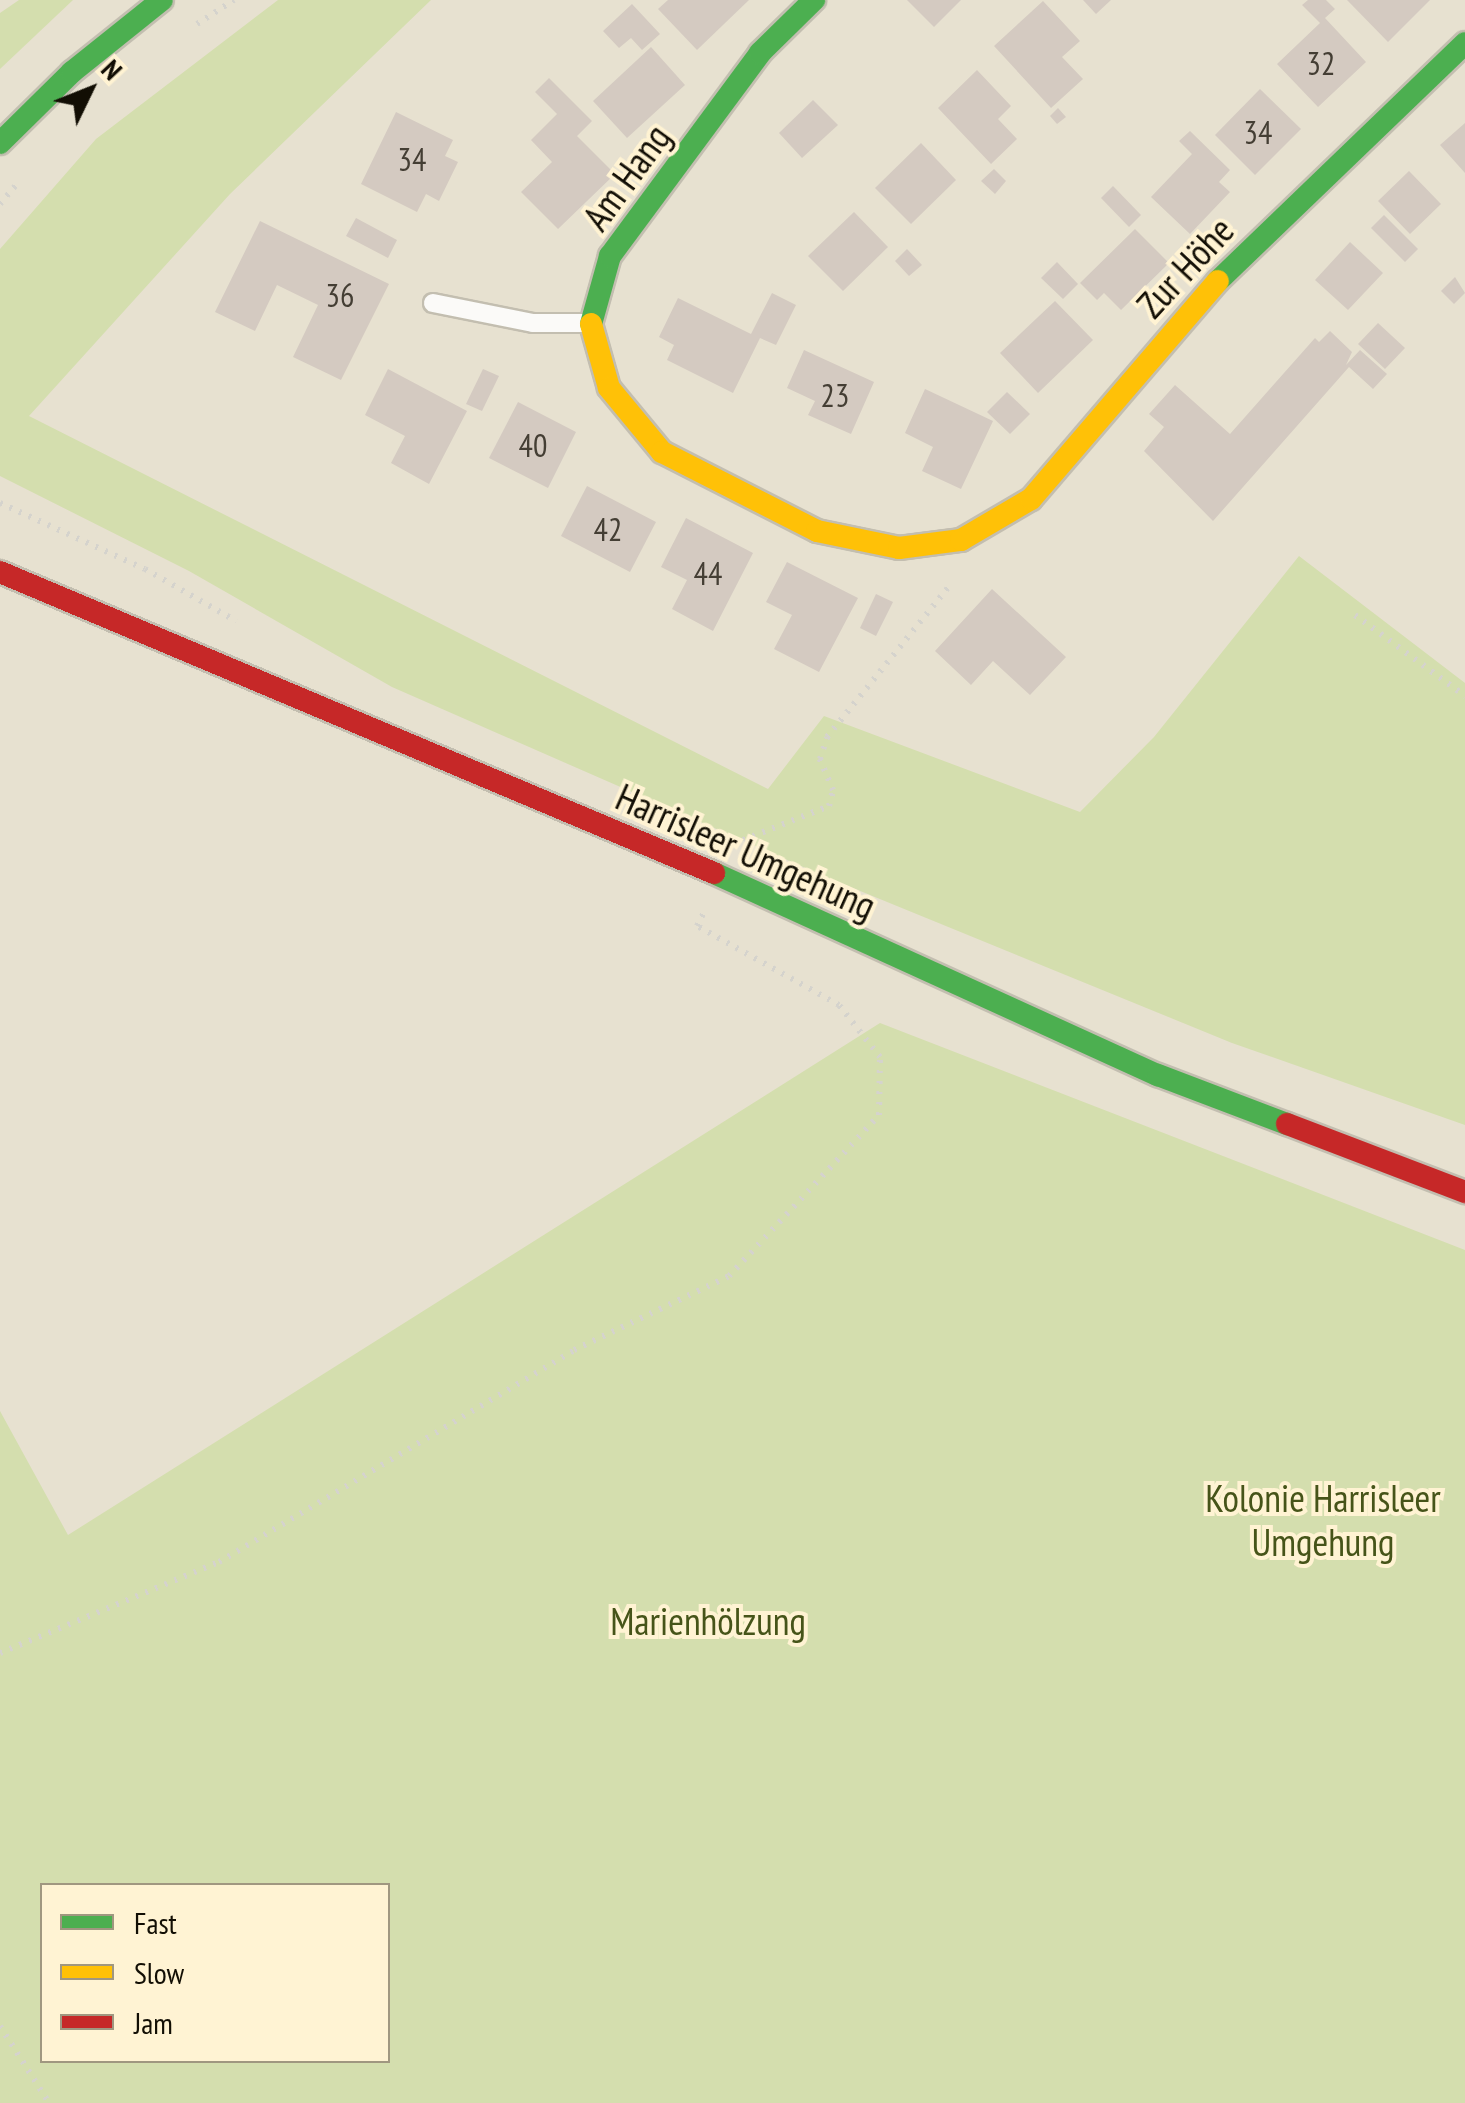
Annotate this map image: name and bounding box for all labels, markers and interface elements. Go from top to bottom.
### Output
north arrow [40,40,140,140]
house number: 32 [1307,44,1335,82]
text: N [94,51,131,87]
house number: 34 [1244,113,1272,151]
street label: Am Hang [572,115,680,239]
house number: 34 [398,140,426,178]
street label: Zur Höhe [1127,207,1243,327]
house number: 36 [326,276,354,314]
house number: 23 [821,376,849,414]
house number: 40 [519,426,547,464]
house number: 42 [594,510,622,548]
house number: 44 [694,554,722,592]
street label: Harrisleer Umgehung [609,773,883,929]
park label: Kolonie Harrisleer Umgehung [1205,1475,1441,1565]
park label: Marienhölzung [610,1598,806,1644]
legend [40,1883,390,2063]
text: Fast [134,1903,177,1942]
text: Slow [134,1953,184,1992]
text: Jam [134,2003,173,2042]

